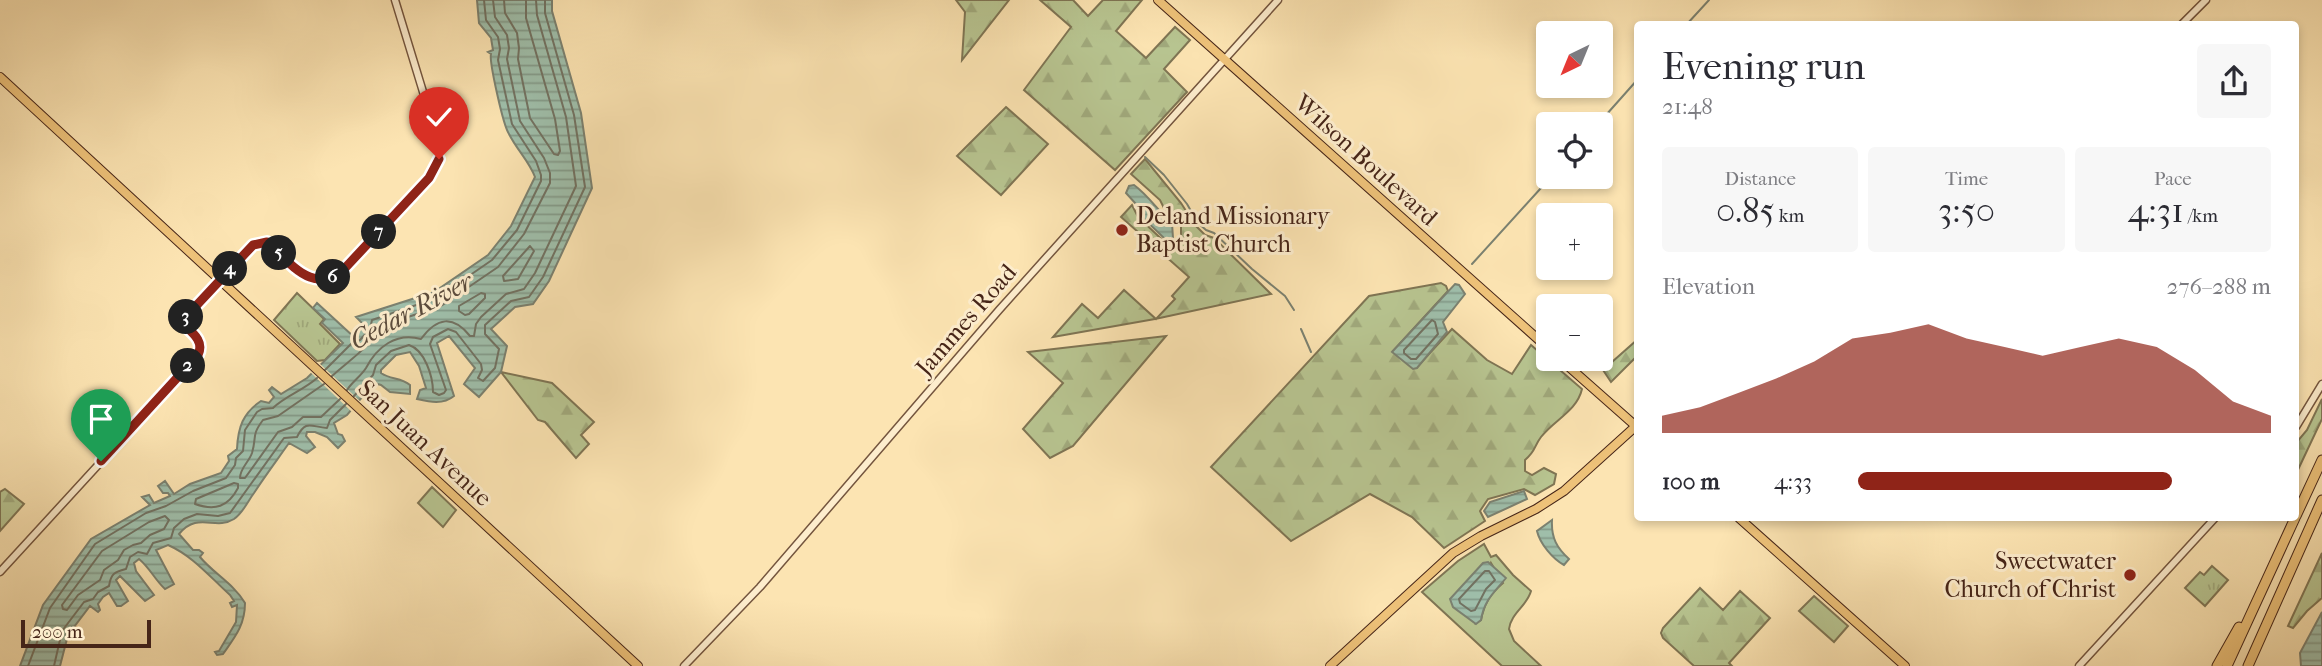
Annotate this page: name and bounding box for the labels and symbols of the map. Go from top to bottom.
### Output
north arrow [1536,21,1614,98]
pin [409,87,469,159]
street label: Wilson Boulevard [1288,88,1444,232]
place label: Deland Missionary Baptist Church [1136,202,1331,258]
pin: 7 [362,215,396,250]
marker: Deland Missionary Baptist Church [1114,222,1130,238]
pin: 5 [262,236,296,270]
pin: 4 [212,252,247,286]
street label: Jammes Road [909,258,1023,383]
pin: 6 [316,260,350,294]
water label: Cedar River [344,265,480,356]
pin: 3 [168,300,204,334]
pin: 2 [170,348,206,384]
street label: San Juan Avenue [352,374,498,512]
pin [71,389,131,461]
place label: Sweetwater Church of Christ [1944,547,2117,603]
marker: Sweetwater Church of Christ [2122,567,2138,583]
scale bar [21,617,150,649]

